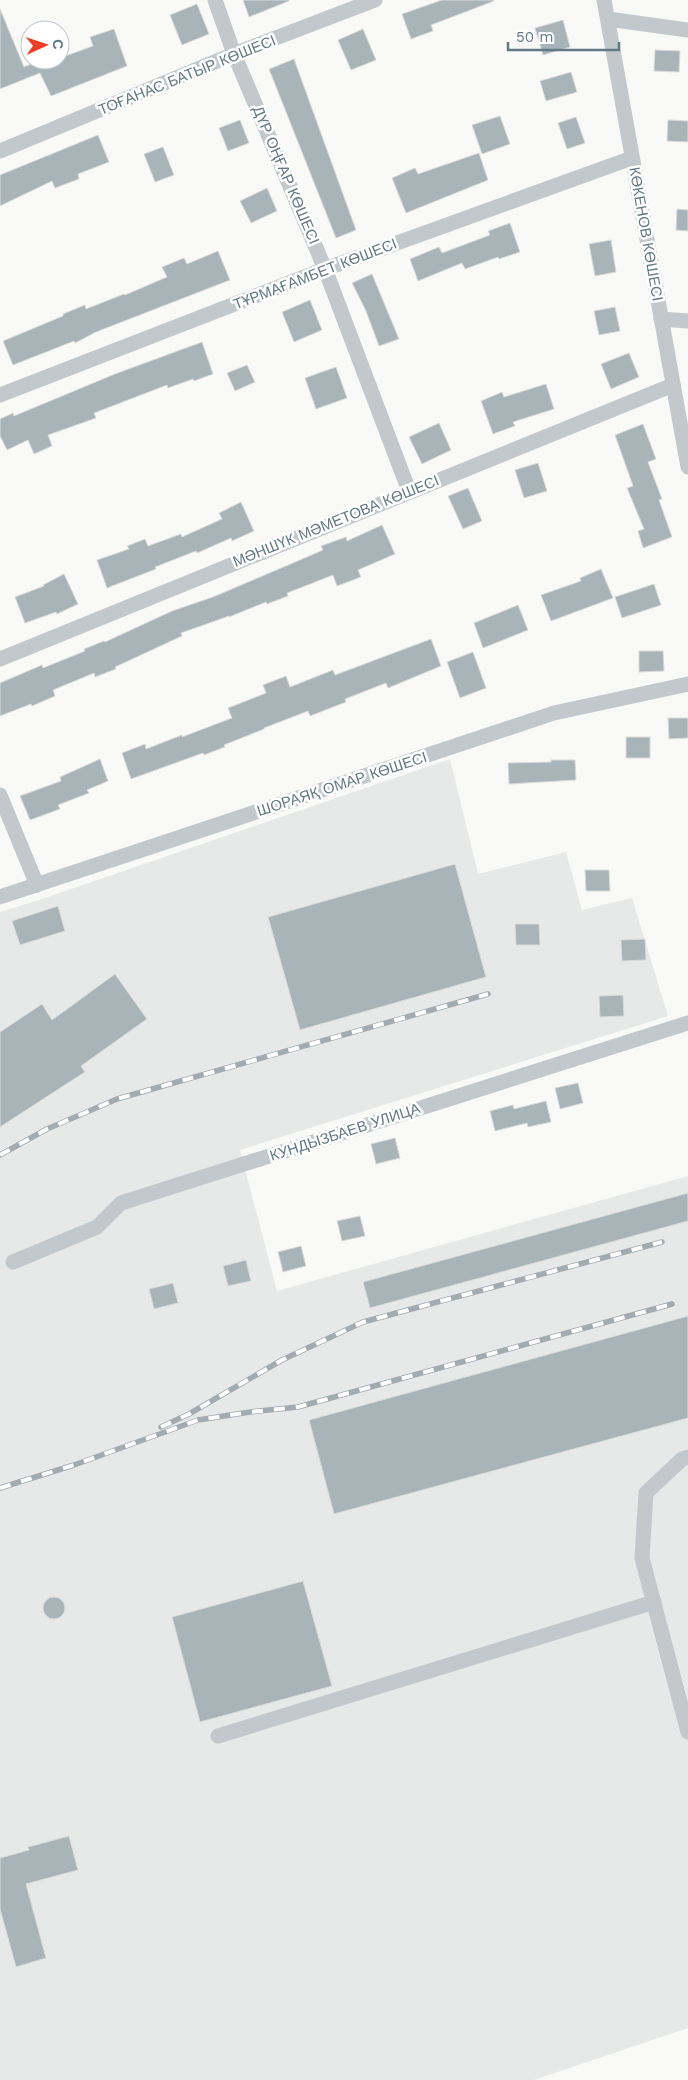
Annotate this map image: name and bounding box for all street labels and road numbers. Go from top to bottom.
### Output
street label: ТОҒАНАС БАТЫР КӨШЕСІ [96,31,278,119]
street label: ДҮР ОҢҒАР КӨШЕСІ [249,103,323,247]
street label: КӨКЕНОВ КӨШЕСІ [625,166,667,302]
street label: ТҰРМАҒАМБЕТ КӨШЕСІ [231,234,399,314]
street label: МӘНШҮК МӘМЕТОВА КӨШЕСІ [230,471,442,571]
street label: ШОРАЯҚ ОМАР КӨШЕСІ [255,748,429,820]
street label: КУНДЫЗБАЕВ УЛИЦА [267,1099,423,1165]

